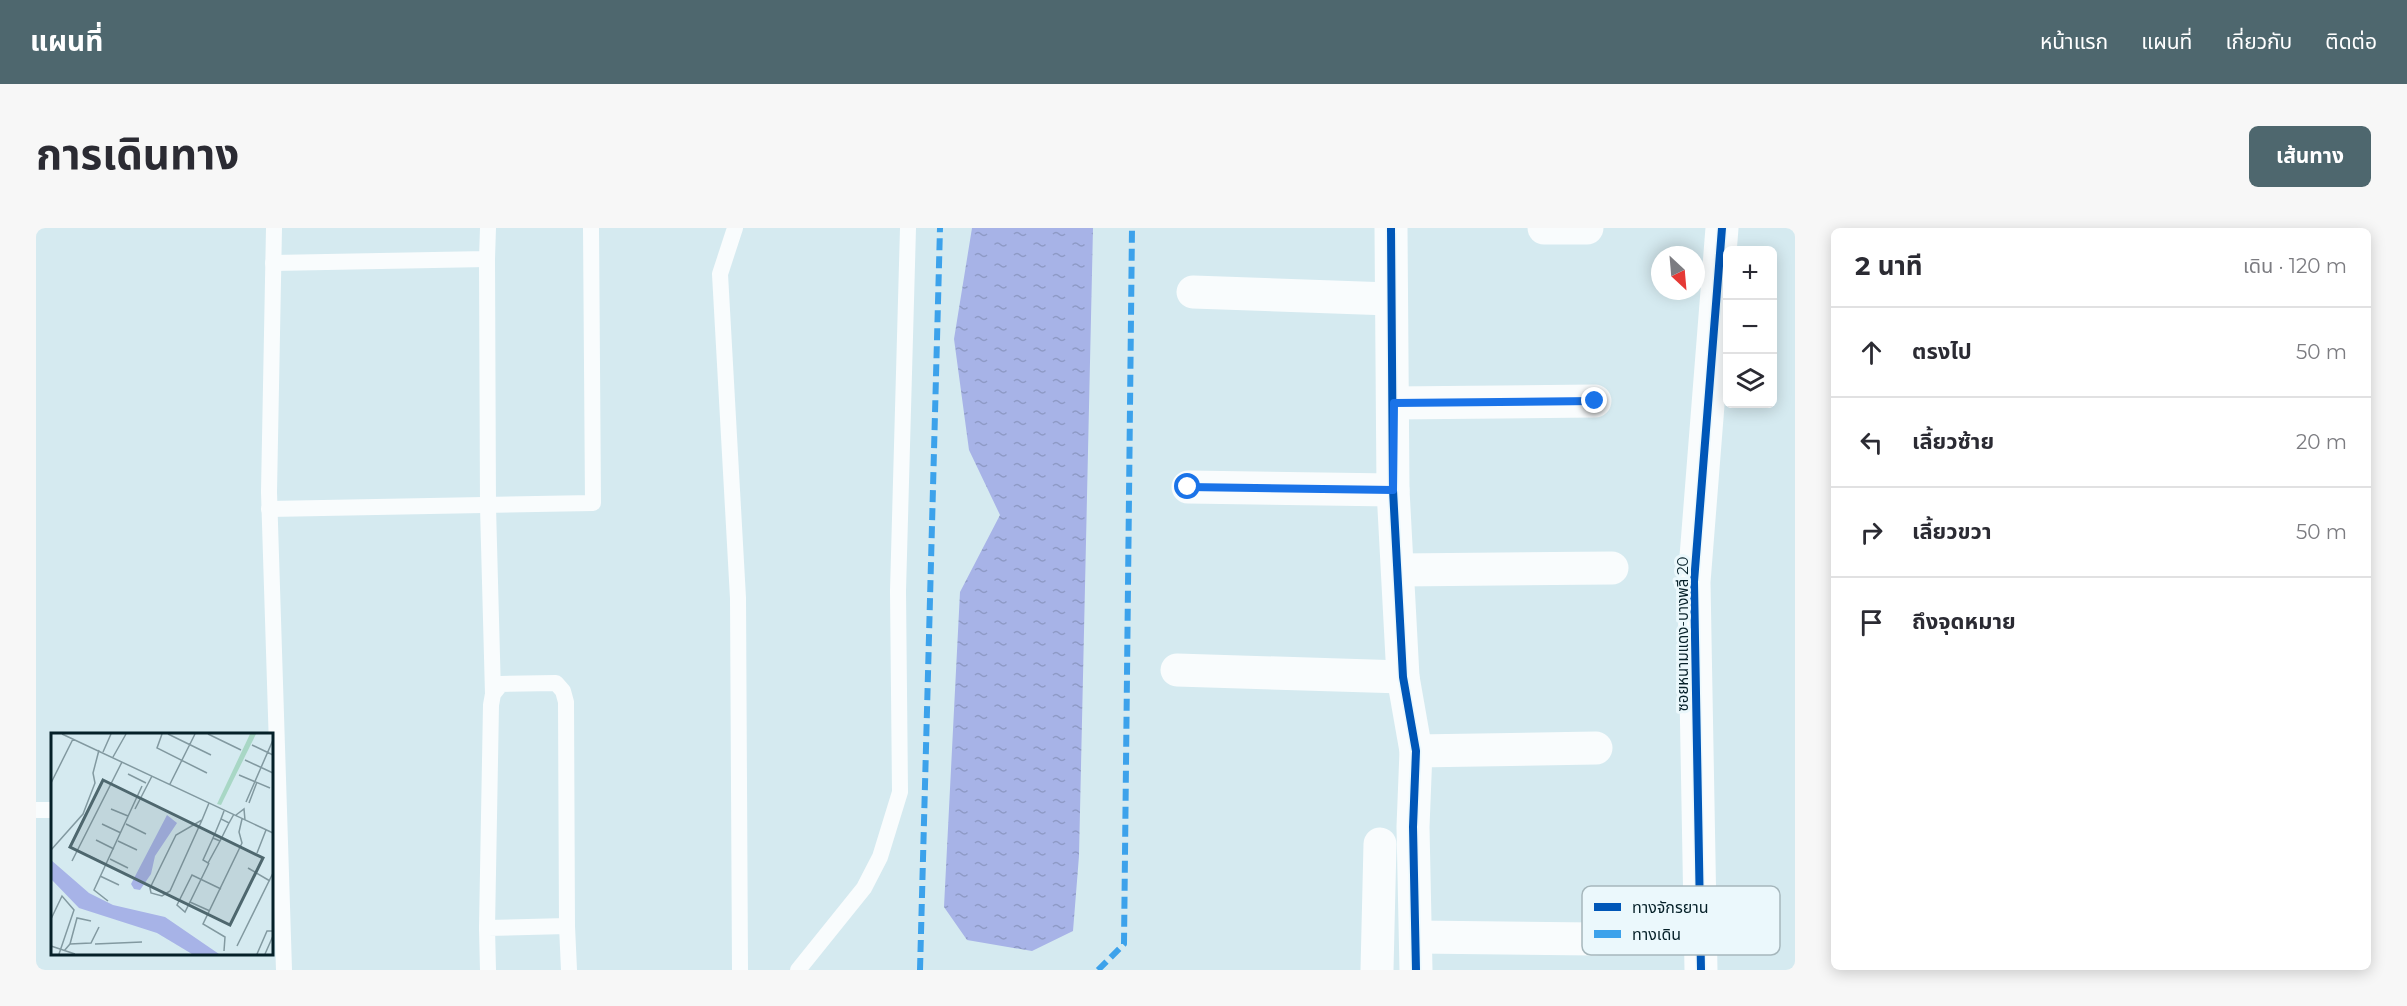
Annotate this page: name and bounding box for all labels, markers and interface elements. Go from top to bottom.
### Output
text: แผนที่ [30,24,103,58]
text: หน้าแรก [2040,29,2108,54]
text: แผนที่ [2141,29,2192,54]
text: เกี่ยวกับ [2225,29,2292,54]
text: ติดต่อ [2325,29,2377,54]
button: เส้นทาง [2249,126,2371,187]
text: การเดินทาง [36,128,239,180]
north arrow [1651,246,1705,300]
map controls [1723,246,1777,408]
button: + [1723,246,1777,300]
text: 2 นาที [1855,250,1923,282]
text: เดิน · 120 m [2243,254,2347,278]
button: − [1723,300,1777,354]
icon: ahead [1855,336,1888,369]
text: ตรงไป [1912,338,1972,365]
text: 50 m [2296,340,2347,364]
button: layers [1723,354,1777,408]
route end [1581,387,1607,413]
icon: left [1855,426,1888,459]
text: เลี้ยวซ้าย [1912,428,1994,455]
text: 20 m [2296,430,2347,454]
route start [1174,473,1200,499]
icon: right [1855,516,1888,549]
text: เลี้ยวขวา [1912,518,1992,545]
text: 50 m [2296,520,2347,544]
street label: ซอยหนามแดง-บางพลี 20 [1673,556,1692,712]
icon: arrive [1855,606,1888,639]
text: ถึงจุดหมาย [1912,608,2016,635]
inset map [51,733,273,955]
legend [1582,886,1780,955]
text: ทางจักรยาน [1632,898,1709,917]
text: ทางเดิน [1632,925,1681,944]

